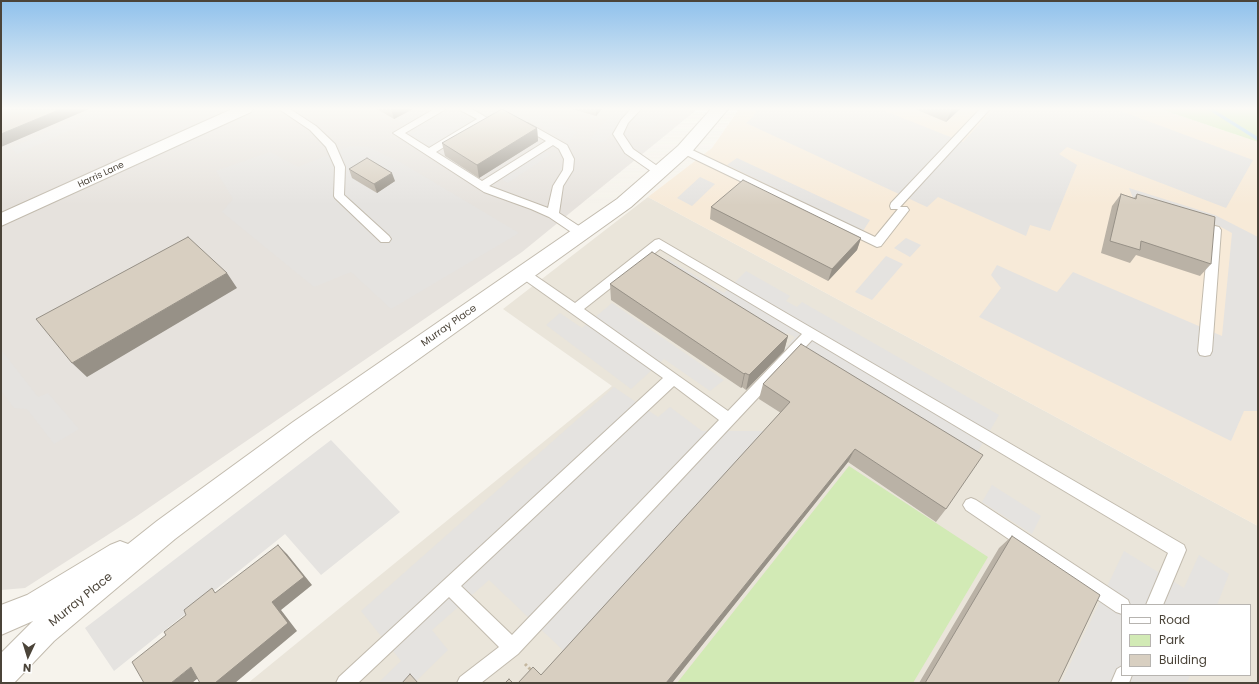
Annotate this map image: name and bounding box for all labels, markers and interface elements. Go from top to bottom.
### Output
street label: Harris Lane [76,160,126,190]
street label: Murray Place [419,302,479,350]
street label: Murray Place [46,570,116,630]
legend [1121,604,1251,676]
text: Road [1159,611,1190,628]
text: Park [1159,631,1185,648]
north arrow [8,636,48,676]
text: Building [1159,651,1207,668]
text: N [22,660,32,676]

